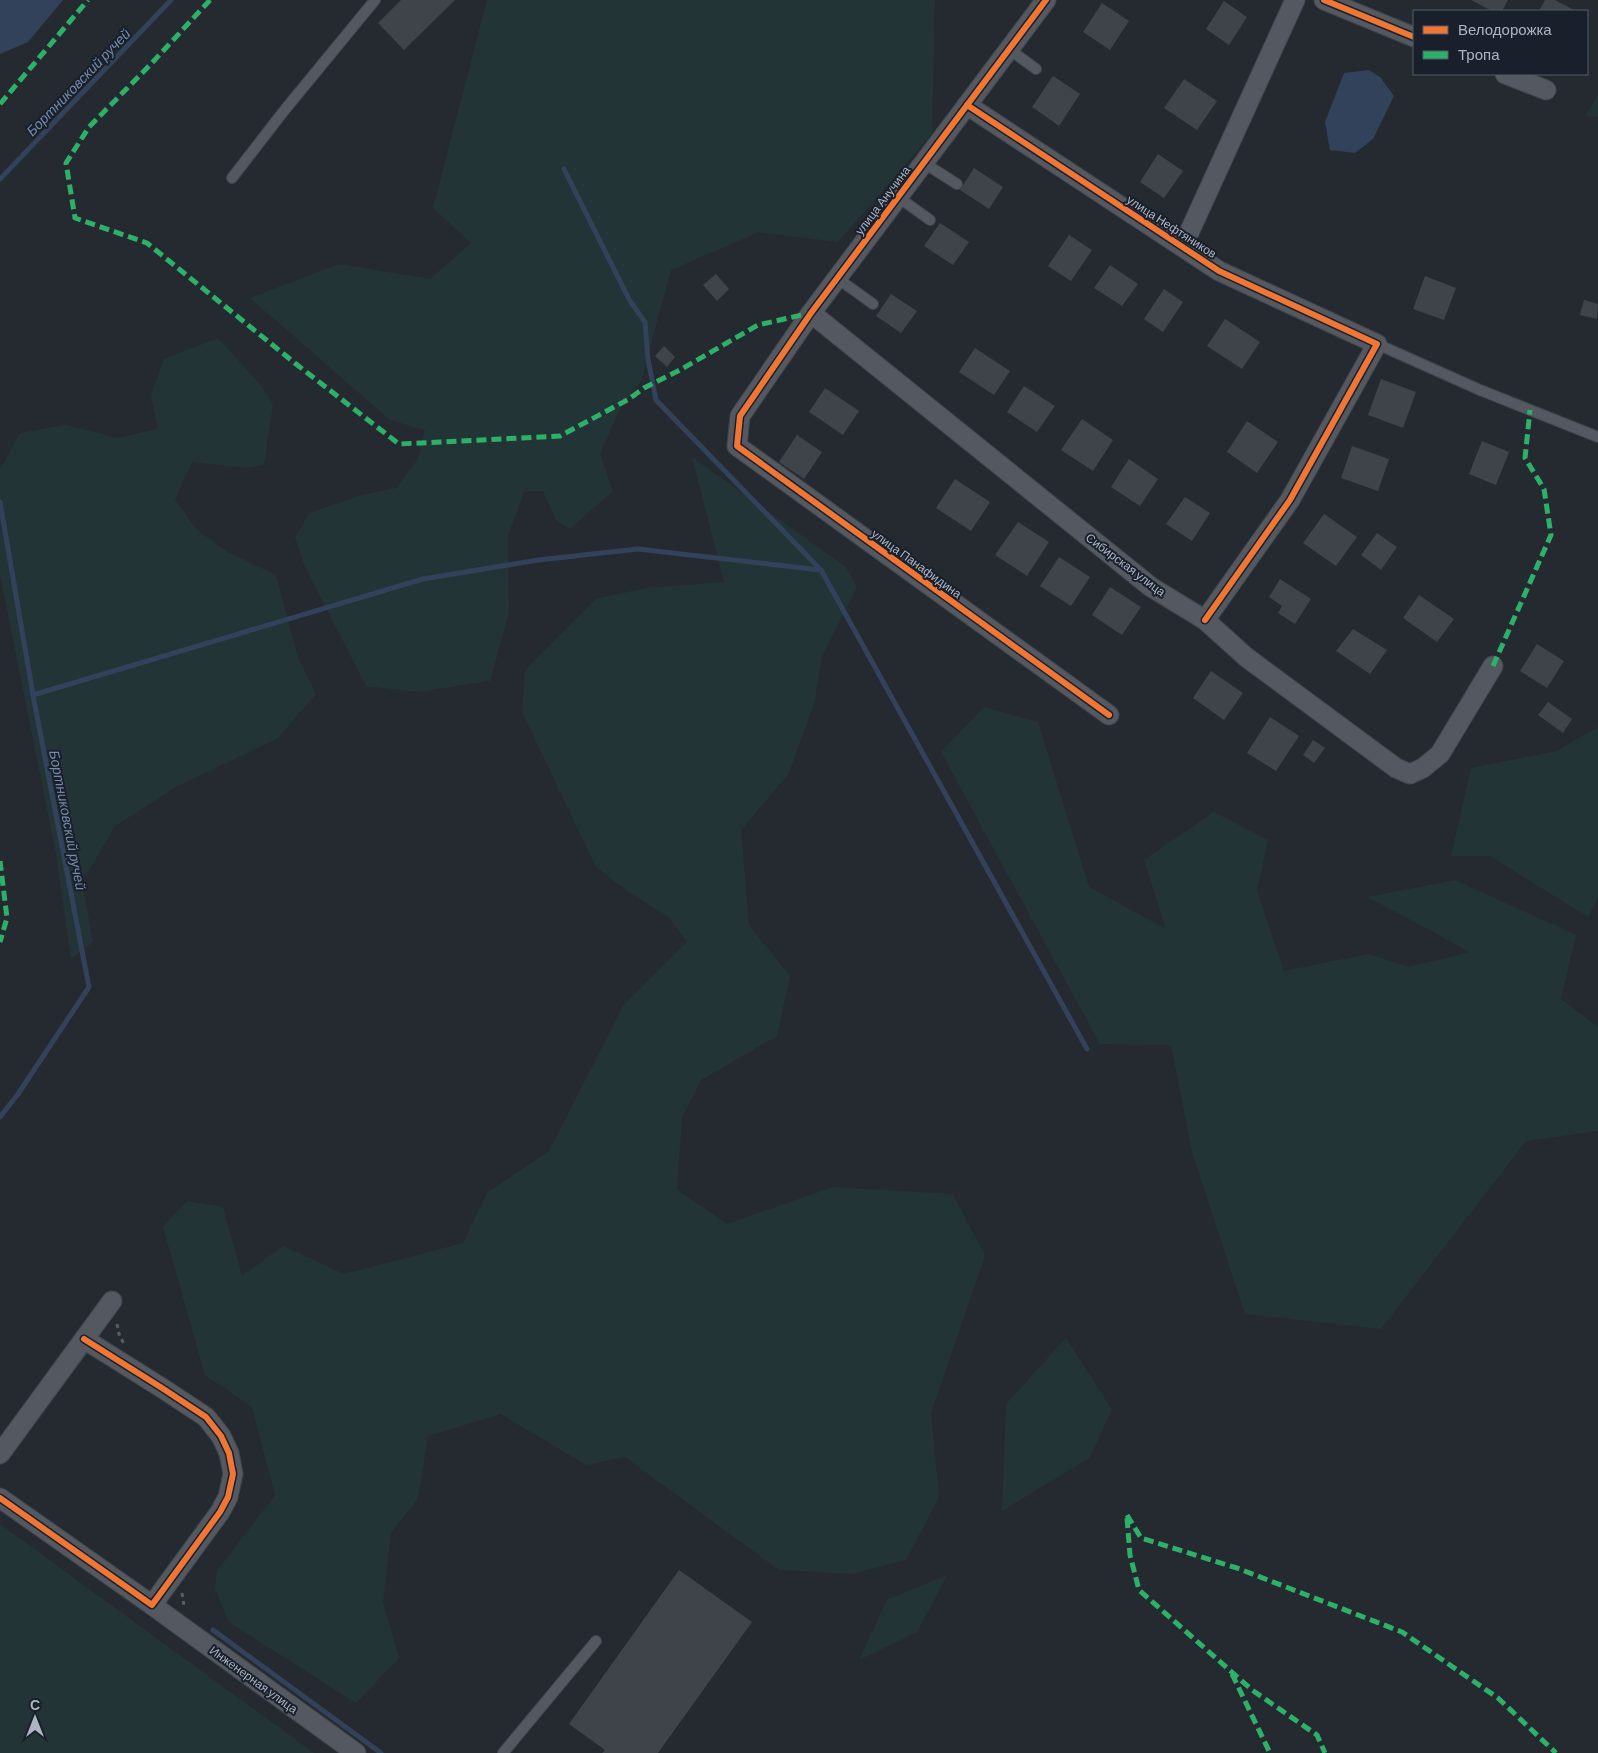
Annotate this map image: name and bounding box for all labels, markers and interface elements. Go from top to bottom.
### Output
legend [1413,10,1588,75]
text: Велодорожка [1458,20,1552,38]
water label: Бортниковский ручей [22,25,134,139]
text: Тропа [1458,45,1500,63]
street label: улица Анучина [852,163,913,238]
street label: улица Нефтяников [1124,192,1219,261]
street label: улица Панафидина [869,526,965,601]
street label: Сибирская улица [1083,530,1169,599]
water label: Бортниковский ручей [46,749,90,892]
street label: Инженерная улица [207,1642,301,1717]
north arrow [10,1693,60,1743]
text: С [30,1696,40,1713]

